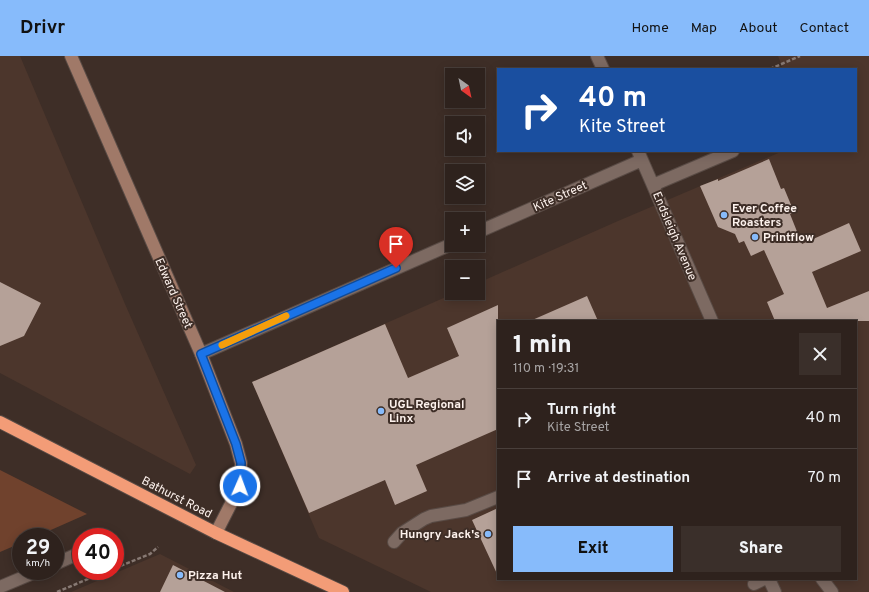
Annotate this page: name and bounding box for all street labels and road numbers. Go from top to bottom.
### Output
street label: Kite Street [531,178,590,216]
street label: Endsleigh Avenue [648,190,700,283]
street label: Edward Street [150,256,196,331]
street label: Bathurst Road [139,473,215,523]

